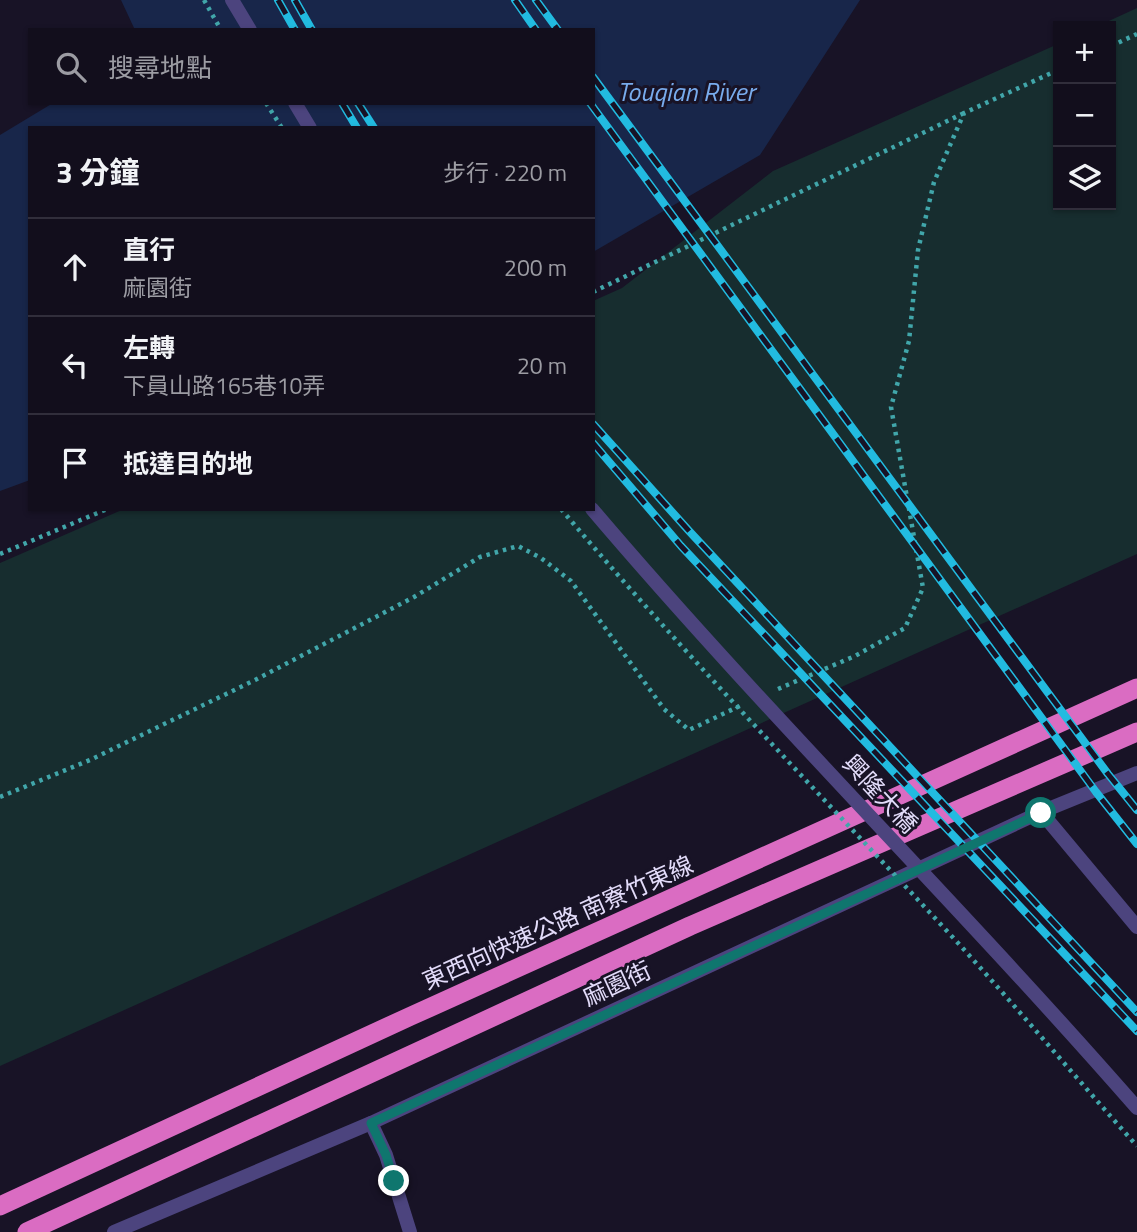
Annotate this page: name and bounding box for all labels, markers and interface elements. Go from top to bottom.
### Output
map controls [1053,21,1116,210]
button: + [1053,21,1116,84]
search box [28,28,595,105]
icon: search [52,48,90,86]
text: 搜尋地點 [108,48,212,87]
water label: Touqian River [617,72,758,111]
button: − [1053,84,1116,147]
button: layers [1053,147,1116,210]
text: 3 分鐘 [56,149,139,195]
text: 步行 · 220 m [443,155,567,190]
text: 直行 [123,230,175,269]
icon: ahead [56,248,94,286]
text: 200 m [504,250,567,285]
text: 麻園街 [123,270,192,305]
text: 左轉 [123,328,175,367]
icon: left [56,346,94,384]
text: 20 m [517,348,567,383]
text: 下員山路165巷10弄 [123,368,325,403]
icon: arrive [56,444,94,482]
text: 抵達目的地 [123,444,253,483]
street label: 興隆大橋 [835,746,927,841]
route start [1025,797,1056,828]
street label: 東西向快速公路 南寮竹東線 [416,846,699,998]
street label: 麻園街 [576,952,657,1015]
route end [378,1165,409,1196]

